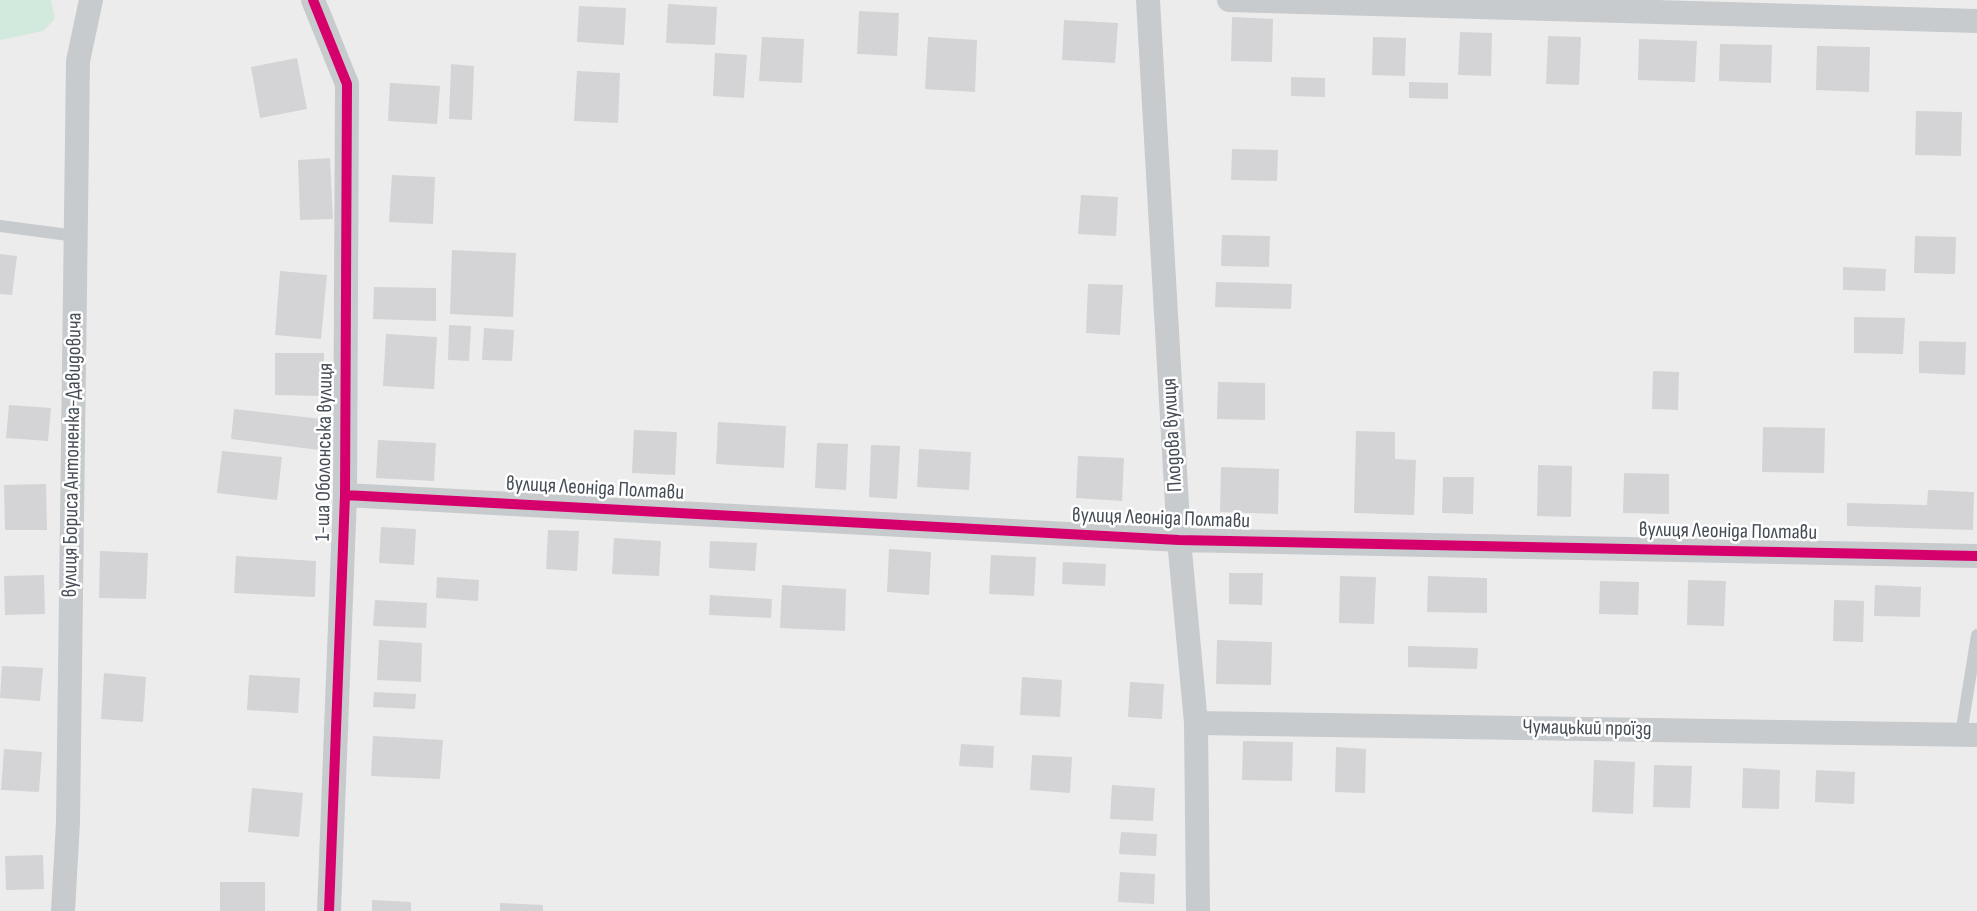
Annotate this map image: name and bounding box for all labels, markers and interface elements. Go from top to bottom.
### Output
street label: вулиця Бориса Антоненка-Давидовича [58,312,88,598]
street label: 1-ша Оболонська вулиця [311,363,339,541]
street label: Плодова вулиця [1157,377,1189,493]
street label: вулиця Леоніда Полтави [505,472,685,506]
street label: вулиця Леоніда Полтави [1072,503,1250,535]
street label: вулиця Леоніда Полтави [1639,518,1817,546]
street label: Чумацький проїзд [1522,715,1652,743]

